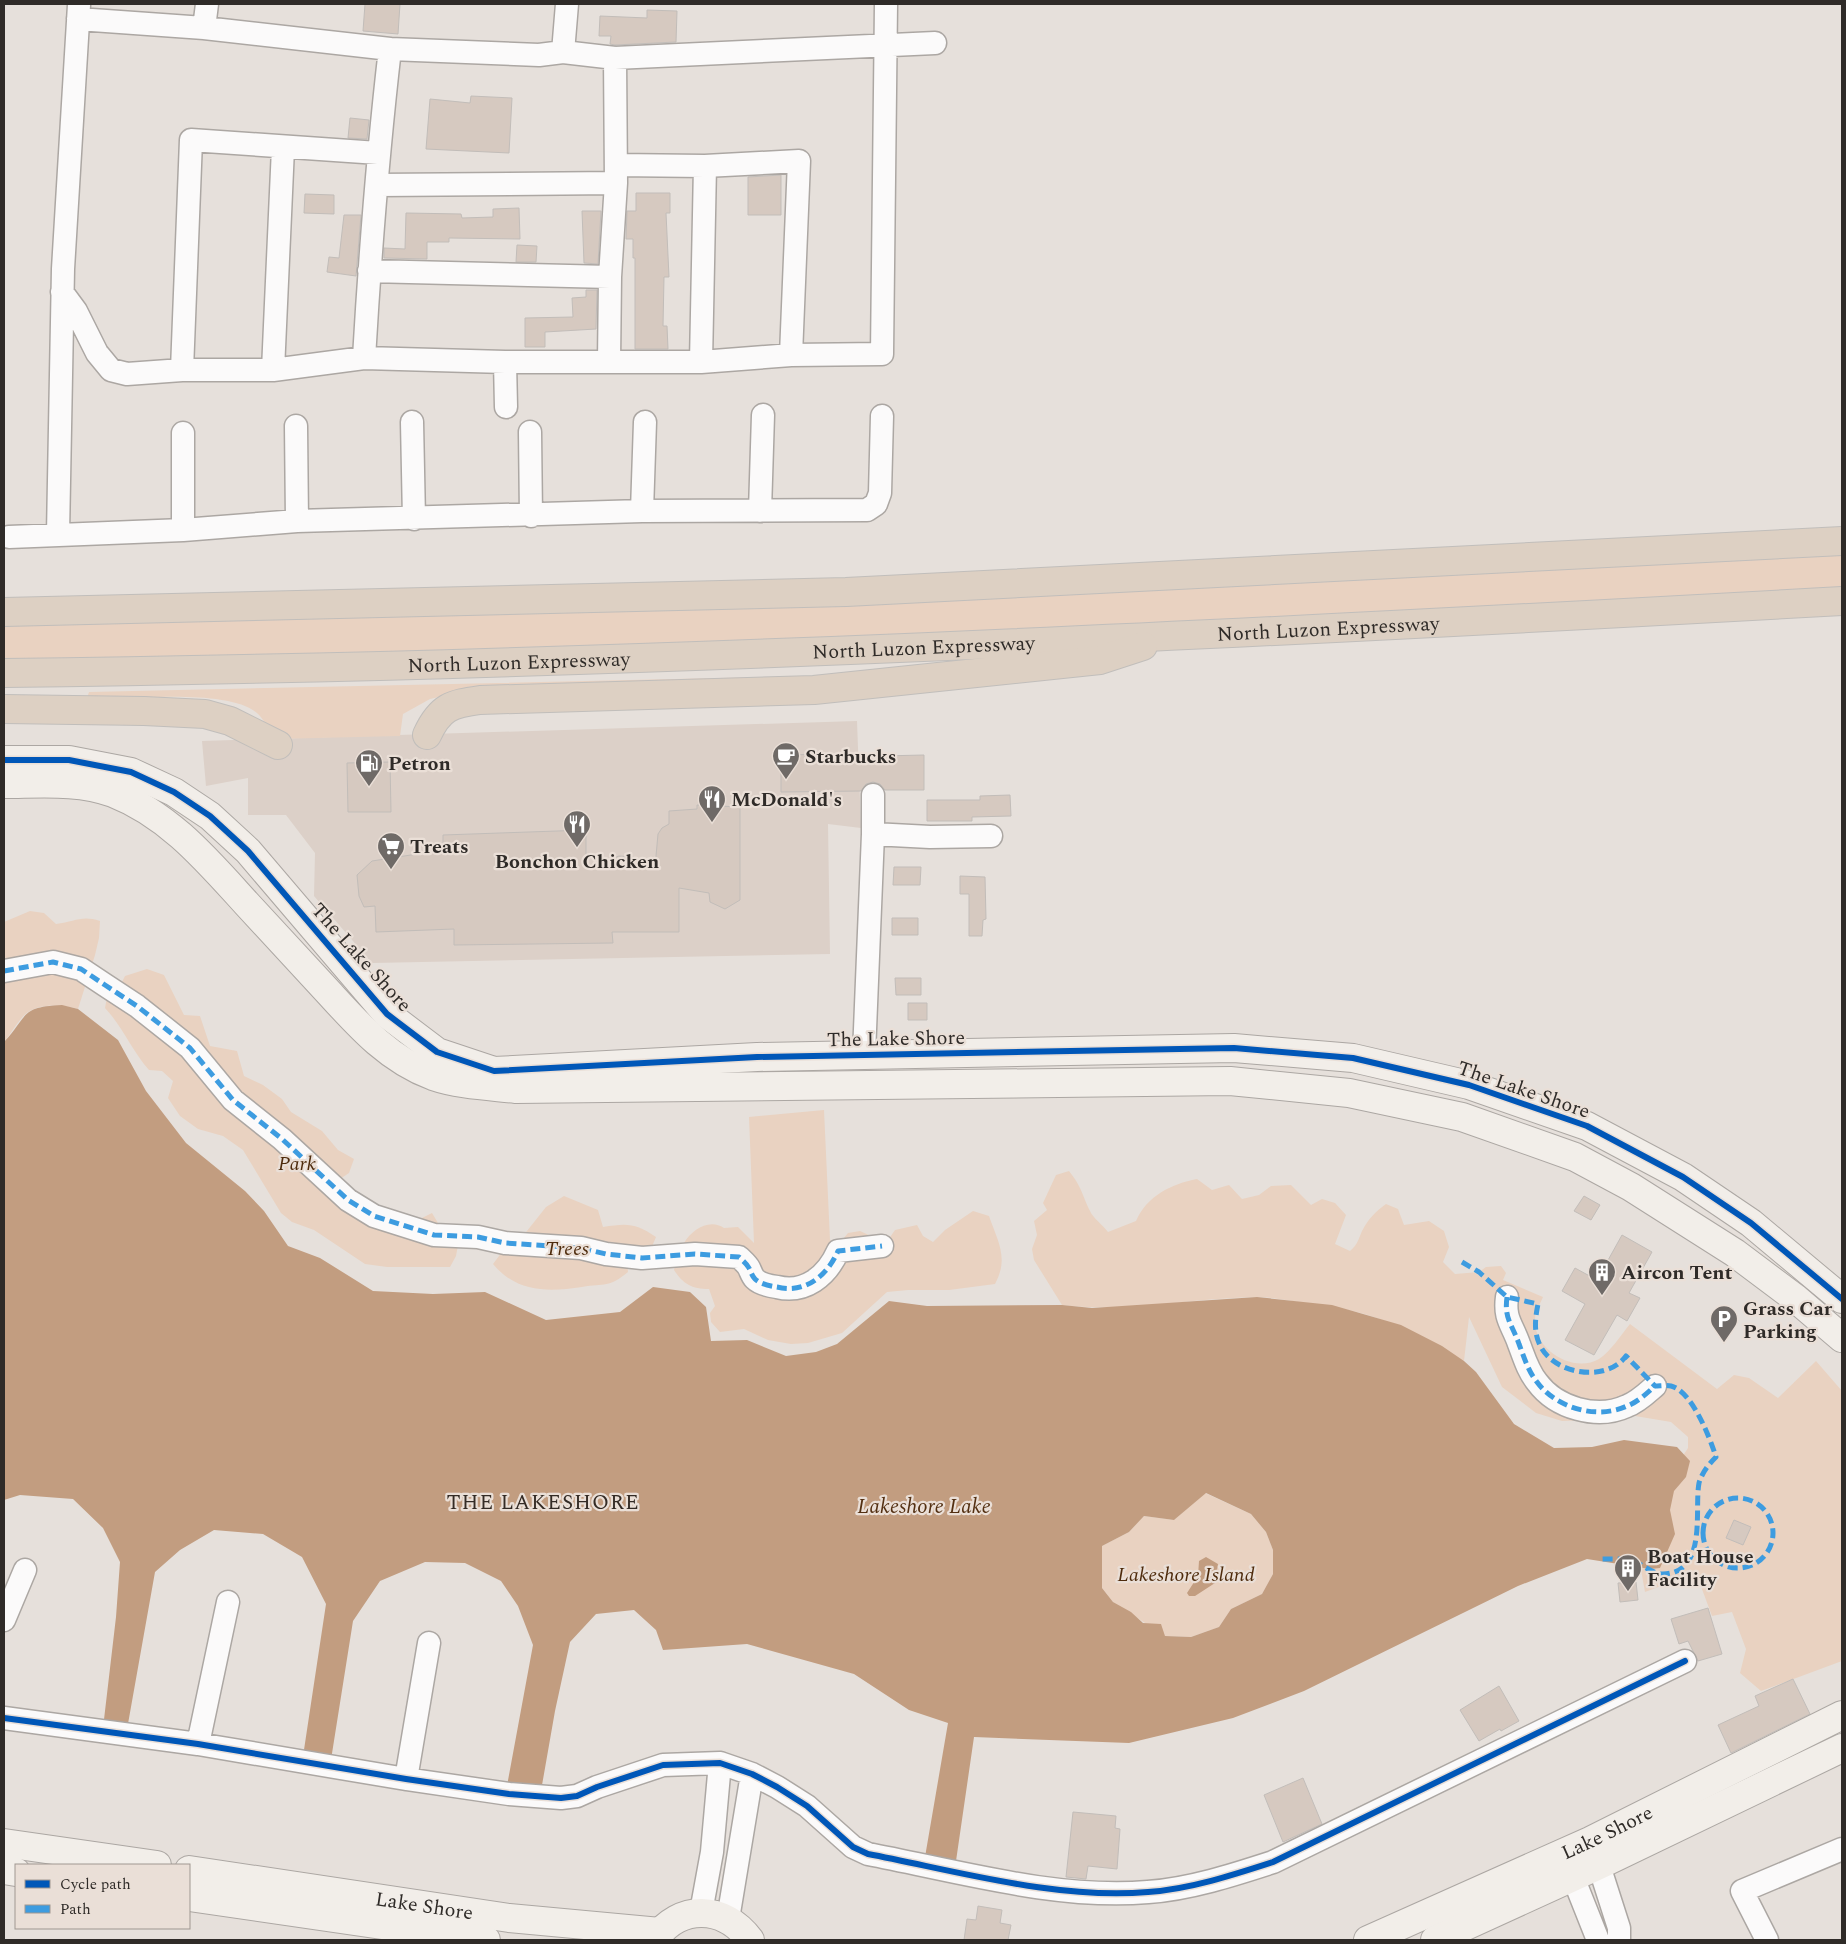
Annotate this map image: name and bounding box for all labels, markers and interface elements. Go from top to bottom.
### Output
street label: North Luzon Expressway [1216,609,1442,650]
street label: North Luzon Expressway [812,628,1037,668]
street label: North Luzon Expressway [407,644,632,681]
cafe icon: Starbucks [771,741,801,780]
place label: Starbucks [805,742,897,772]
fuel station icon: Petron [354,748,384,787]
place label: Petron [388,749,451,779]
restaurant icon: McDonald's [697,784,727,823]
place label: McDonald's [731,785,842,815]
restaurant icon: Bonchon Chicken [562,809,592,848]
supermarket icon: Treats [376,831,406,870]
place label: Treats [410,832,469,862]
place label: Bonchon Chicken [495,847,659,877]
street label: The Lake Shore [304,896,419,1019]
street label: The Lake Shore [827,1023,965,1055]
street label: The Lake Shore [1453,1053,1594,1127]
park label: Park [278,1149,317,1179]
park label: Trees [545,1234,589,1264]
building icon: Aircon Tent [1587,1257,1617,1296]
place label: Aircon Tent [1621,1258,1733,1288]
place label: Grass Car Parking [1743,1294,1833,1347]
parking icon: Grass Car Parking [1709,1304,1739,1343]
district label: THE LAKESHORE [446,1487,640,1519]
water label: Lakeshore Lake [857,1491,991,1523]
place label: Boat House Facility [1647,1542,1754,1595]
building icon: Boat House Facility [1613,1553,1643,1592]
park label: Lakeshore Island [1117,1560,1255,1590]
street label: Lake Shore [1557,1798,1658,1868]
legend [15,1864,190,1929]
text: Cycle path [60,1873,131,1896]
street label: Lake Shore [373,1884,475,1928]
text: Path [60,1898,91,1921]

